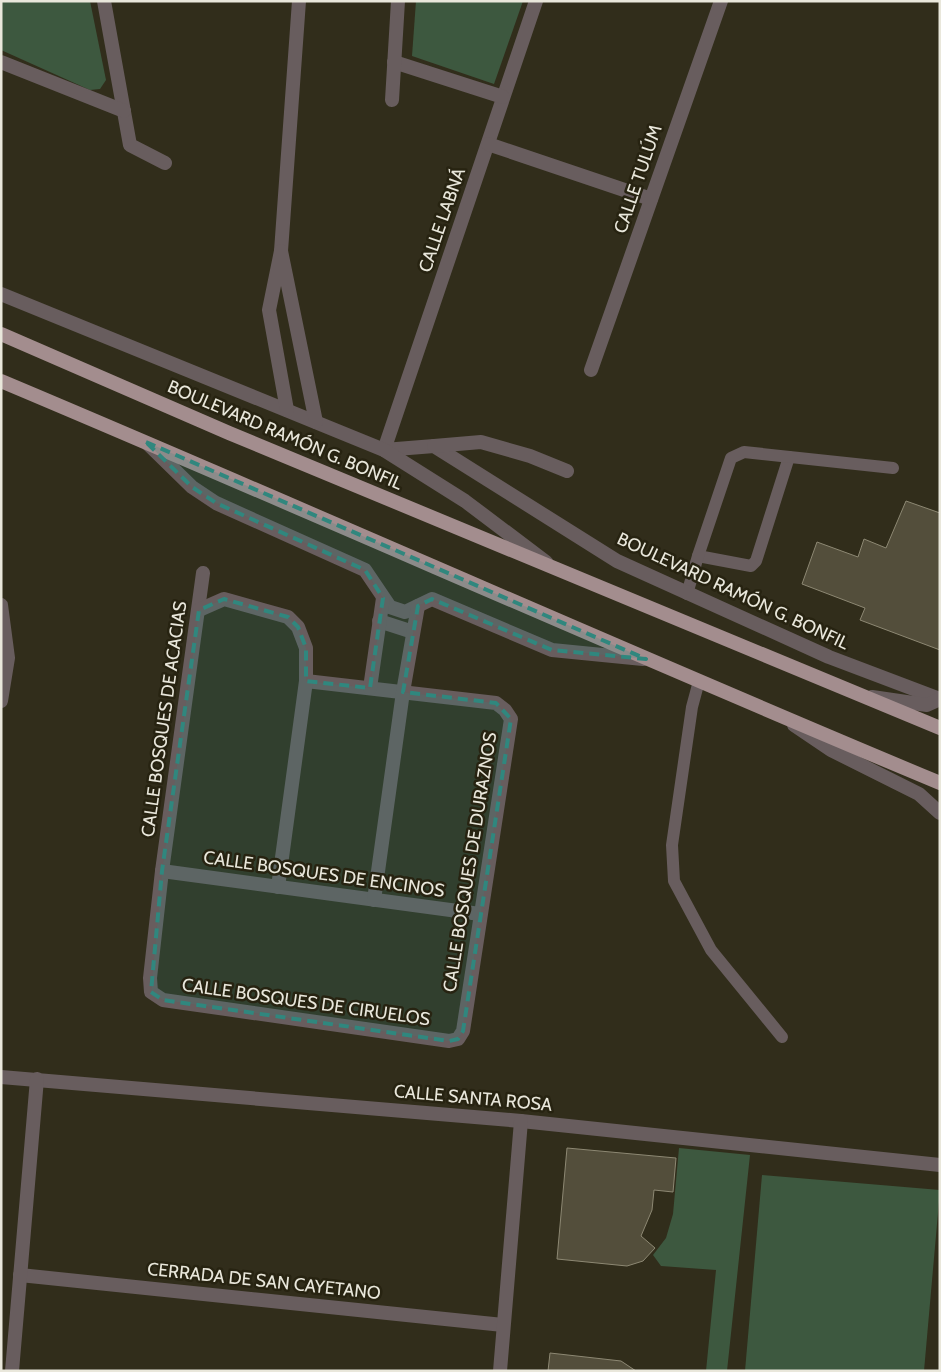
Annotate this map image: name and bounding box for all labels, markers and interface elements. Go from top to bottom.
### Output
street label: CALLE TULÚM [609,122,667,236]
street label: CALLE LABNÁ [414,165,470,275]
street label: BOULEVARD RAMÓN G. BONFIL [164,375,406,495]
street label: BOULEVARD RAMÓN G. BONFIL [614,528,852,654]
street label: CALLE BOSQUES DE ACACIAS [137,600,191,838]
street label: CALLE BOSQUES DE DURAZNOS [439,730,501,994]
street label: CALLE BOSQUES DE ENCINOS [202,846,446,902]
street label: CALLE BOSQUES DE CIRUELOS [180,974,432,1030]
street label: CALLE SANTA ROSA [393,1080,553,1116]
street label: CERRADA DE SAN CAYETANO [146,1258,382,1304]

